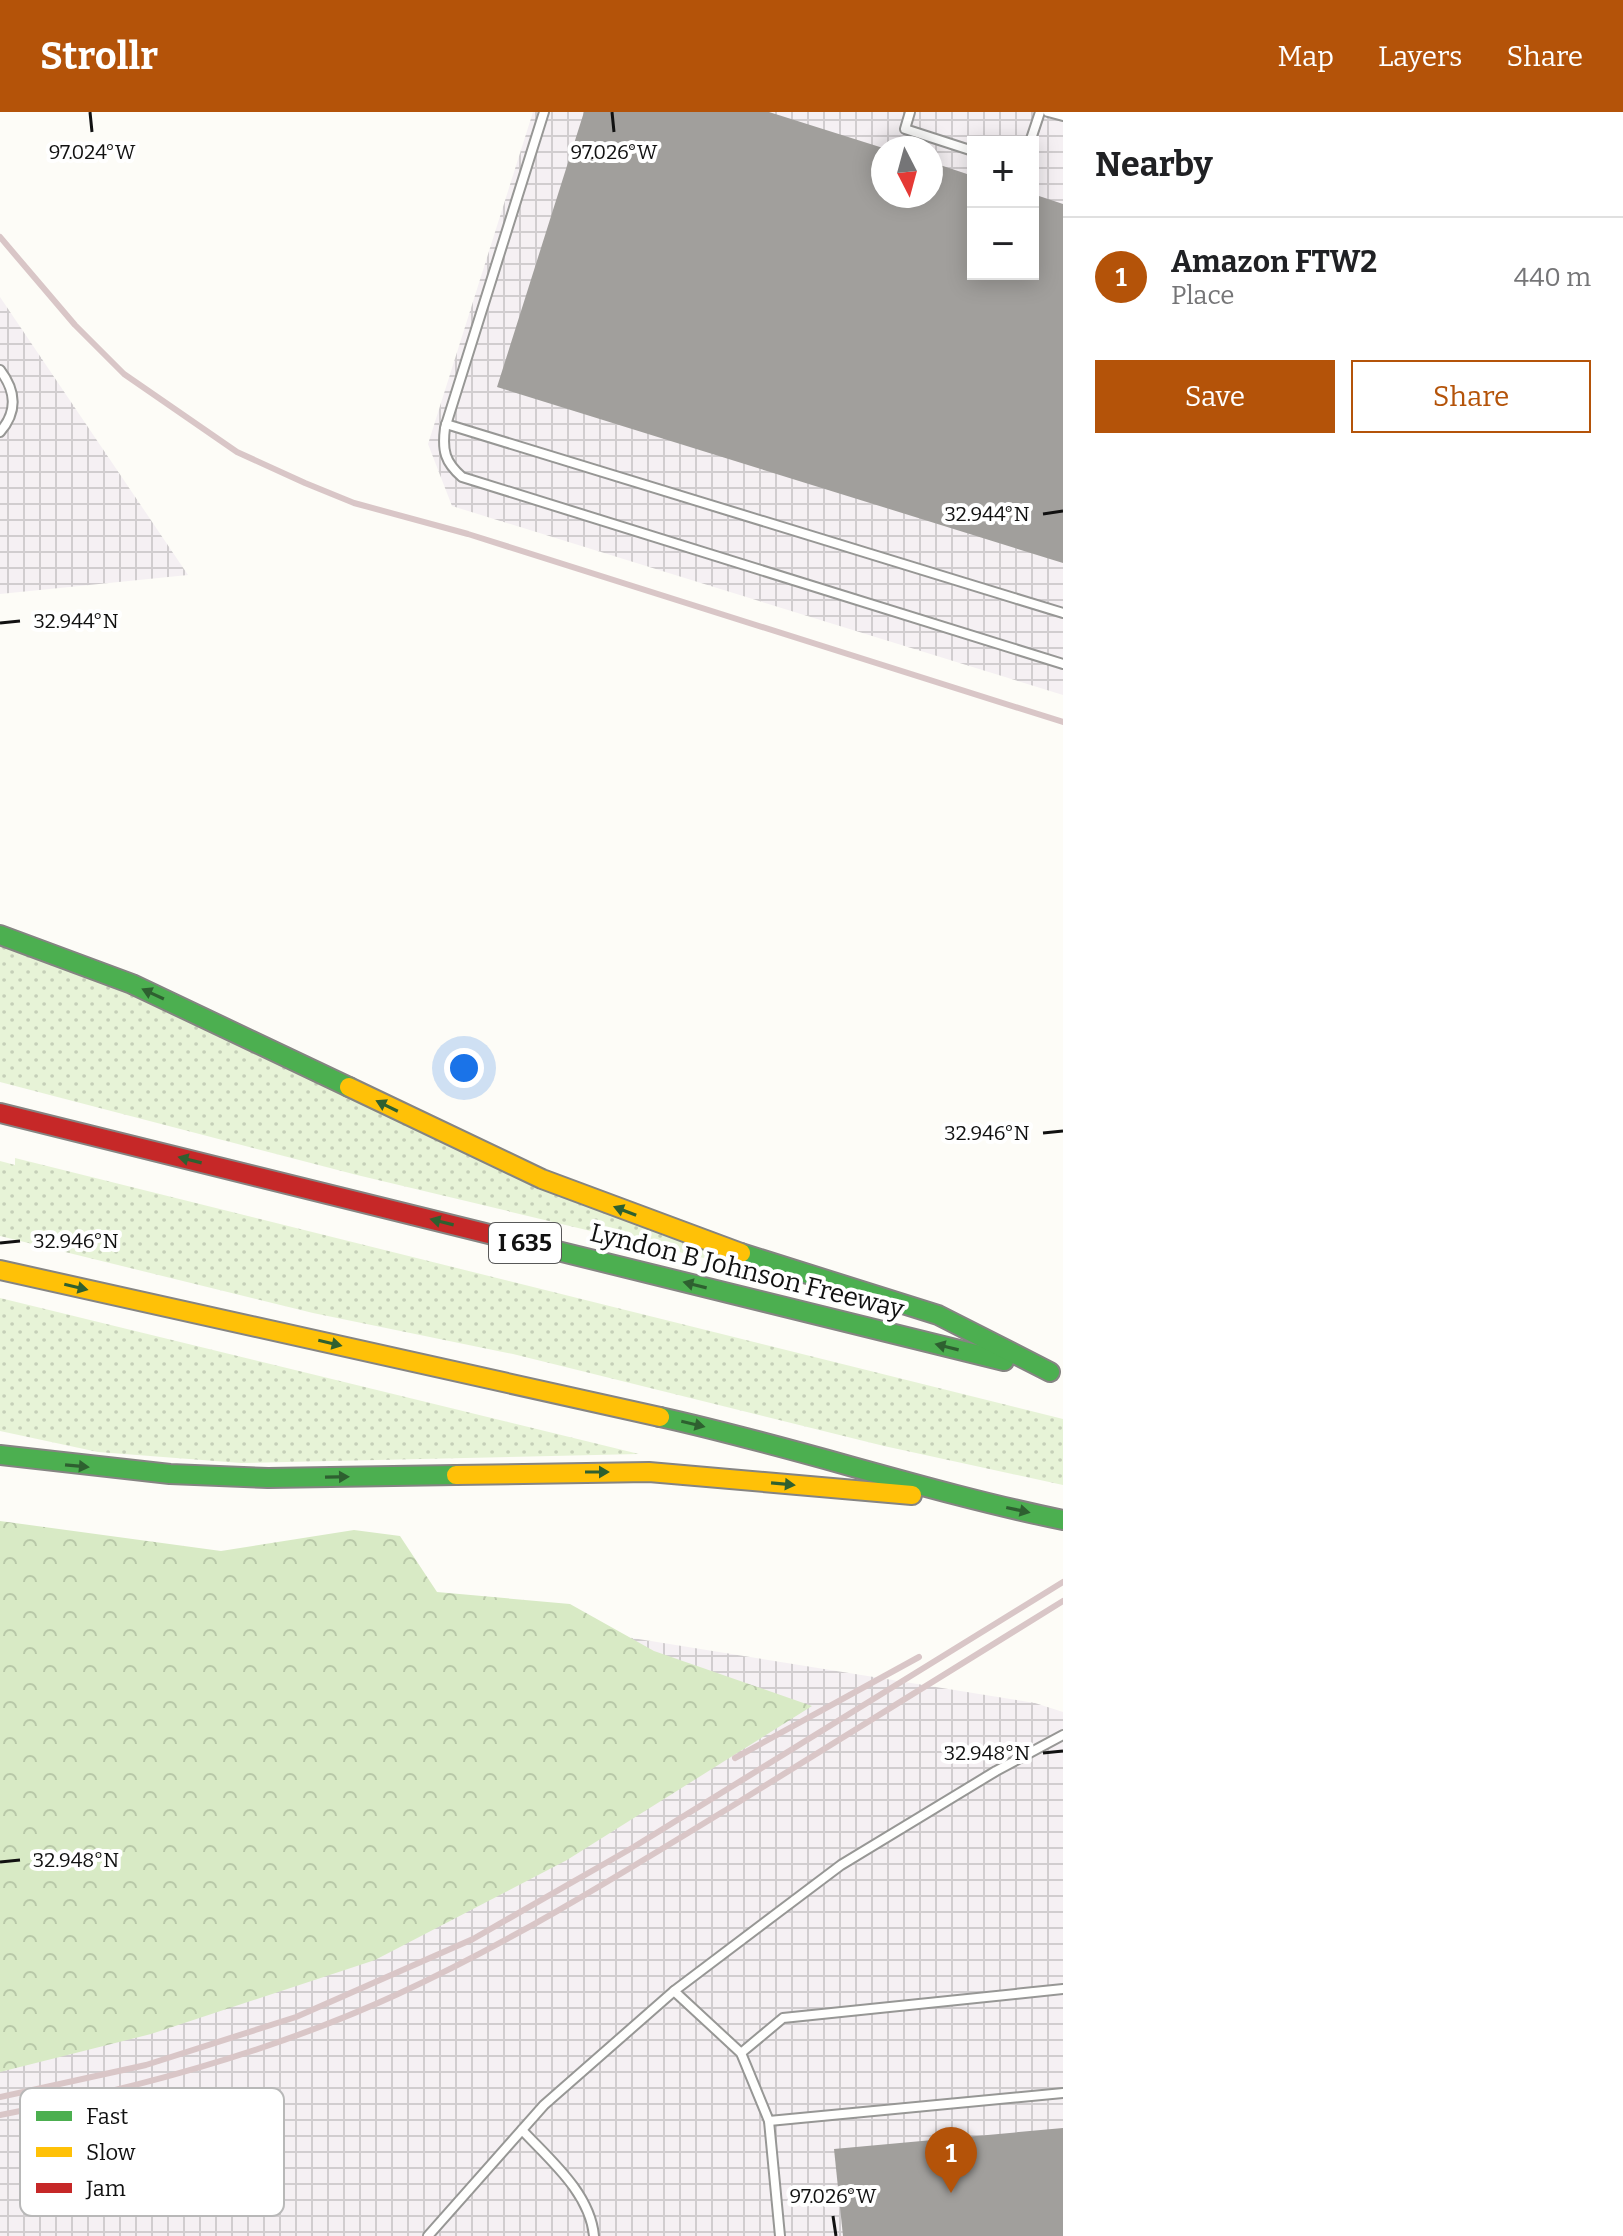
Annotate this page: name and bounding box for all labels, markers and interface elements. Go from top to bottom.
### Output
text: Strollr [40,33,158,79]
text: Map [1277,40,1334,73]
text: Layers [1378,40,1462,73]
text: Share [1506,40,1583,73]
north arrow [871,136,943,208]
map controls [967,136,1039,280]
button: + [967,136,1039,208]
text: 97.024°W [49,140,136,164]
text: 97.026°W [570,140,658,164]
text: Nearby [1095,144,1213,185]
button: − [967,208,1039,280]
text: Amazon FTW2 [1171,244,1377,280]
text: 1 [1115,262,1127,293]
text: 440 m [1514,262,1591,293]
text: Place [1171,280,1235,311]
button: Save [1095,360,1335,433]
button: Share [1351,360,1591,433]
text: 32.944°N [944,502,1030,526]
text: 32.944°N [33,609,119,633]
one-way arrow [141,987,164,1001]
your location [444,1048,484,1088]
one-way arrow [375,1099,399,1113]
text: 32.946°N [944,1121,1030,1145]
one-way arrow [177,1153,202,1165]
one-way arrow [613,1204,637,1217]
one-way arrow [430,1216,455,1228]
street label: Lyndon B Johnson Freeway [587,1217,907,1325]
road number: I 635 [489,1223,561,1263]
text: 32.946°N [33,1229,119,1253]
one-way arrow [682,1278,707,1290]
one-way arrow [64,1281,89,1294]
one-way arrow [318,1337,343,1350]
one-way arrow [934,1340,959,1352]
one-way arrow [681,1418,706,1431]
one-way arrow [65,1460,90,1473]
one-way arrow [585,1466,610,1478]
one-way arrow [325,1471,350,1483]
one-way arrow [771,1478,796,1491]
one-way arrow [1005,1505,1030,1517]
text: 32.948°N [944,1741,1030,1765]
text: 32.948°N [33,1848,119,1872]
legend [20,2088,284,2216]
text: Fast [86,2103,128,2130]
pin: 1 [925,2127,977,2193]
text: Slow [86,2139,136,2166]
text: Jam [85,2175,126,2202]
text: 97.026°W [789,2184,877,2208]

